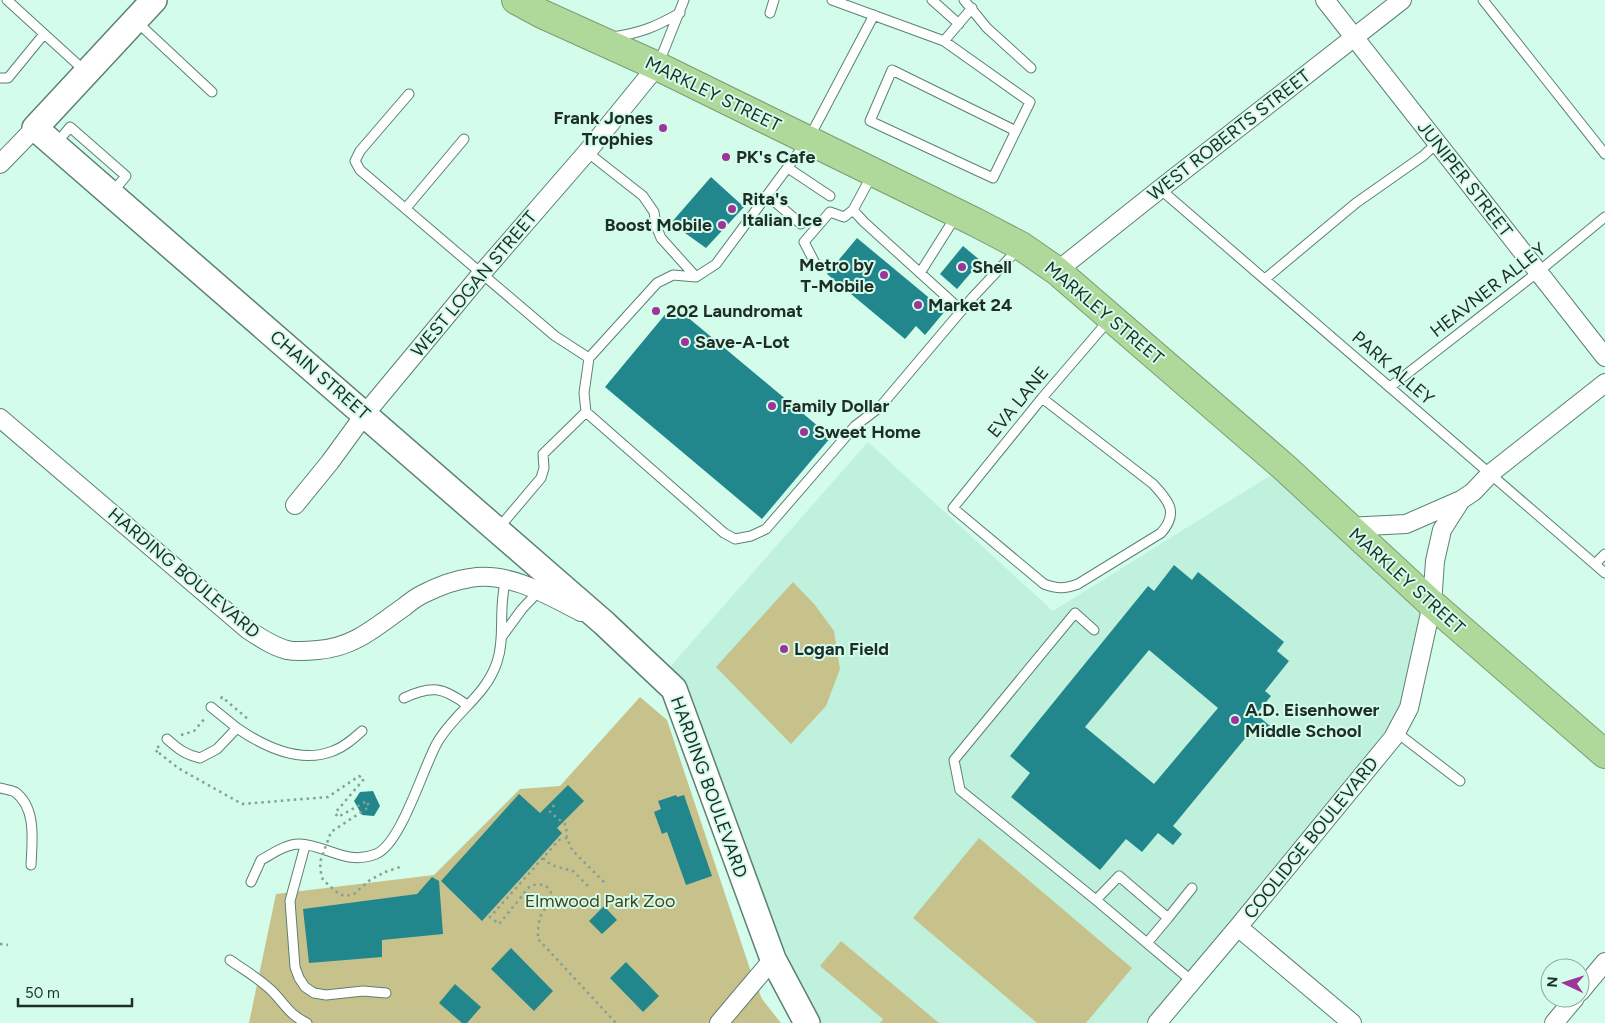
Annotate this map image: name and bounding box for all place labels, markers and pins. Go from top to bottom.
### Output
place label: Frank Jones Trophies [554,107,654,150]
marker: Frank Jones Trophies [657,122,669,134]
place label: PK's Cafe [736,146,815,168]
marker: PK's Cafe [720,151,732,163]
place label: Rita's Italian Ice [742,188,822,231]
marker: Rita's Italian Ice [726,203,738,215]
place label: Boost Mobile [604,214,712,236]
marker: Boost Mobile [716,219,728,231]
place label: Metro by T-Mobile [799,254,875,297]
place label: Shell [972,256,1012,278]
marker: Shell [956,261,968,273]
marker: Metro by T-Mobile [878,269,890,281]
place label: Market 24 [928,294,1012,316]
marker: Market 24 [912,299,924,311]
place label: 202 Laundromat [666,300,803,322]
marker: 202 Laundromat [650,305,662,317]
place label: Save-A-Lot [695,331,790,353]
marker: Save-A-Lot [679,336,691,348]
place label: Family Dollar [782,395,889,417]
marker: Family Dollar [766,400,778,412]
place label: Sweet Home [814,421,921,443]
marker: Sweet Home [798,426,810,438]
place label: Logan Field [794,638,889,660]
marker: Logan Field [778,643,790,655]
place label: A.D. Eisenhower Middle School [1245,699,1380,742]
marker: A.D. Eisenhower Middle School [1229,714,1241,726]

